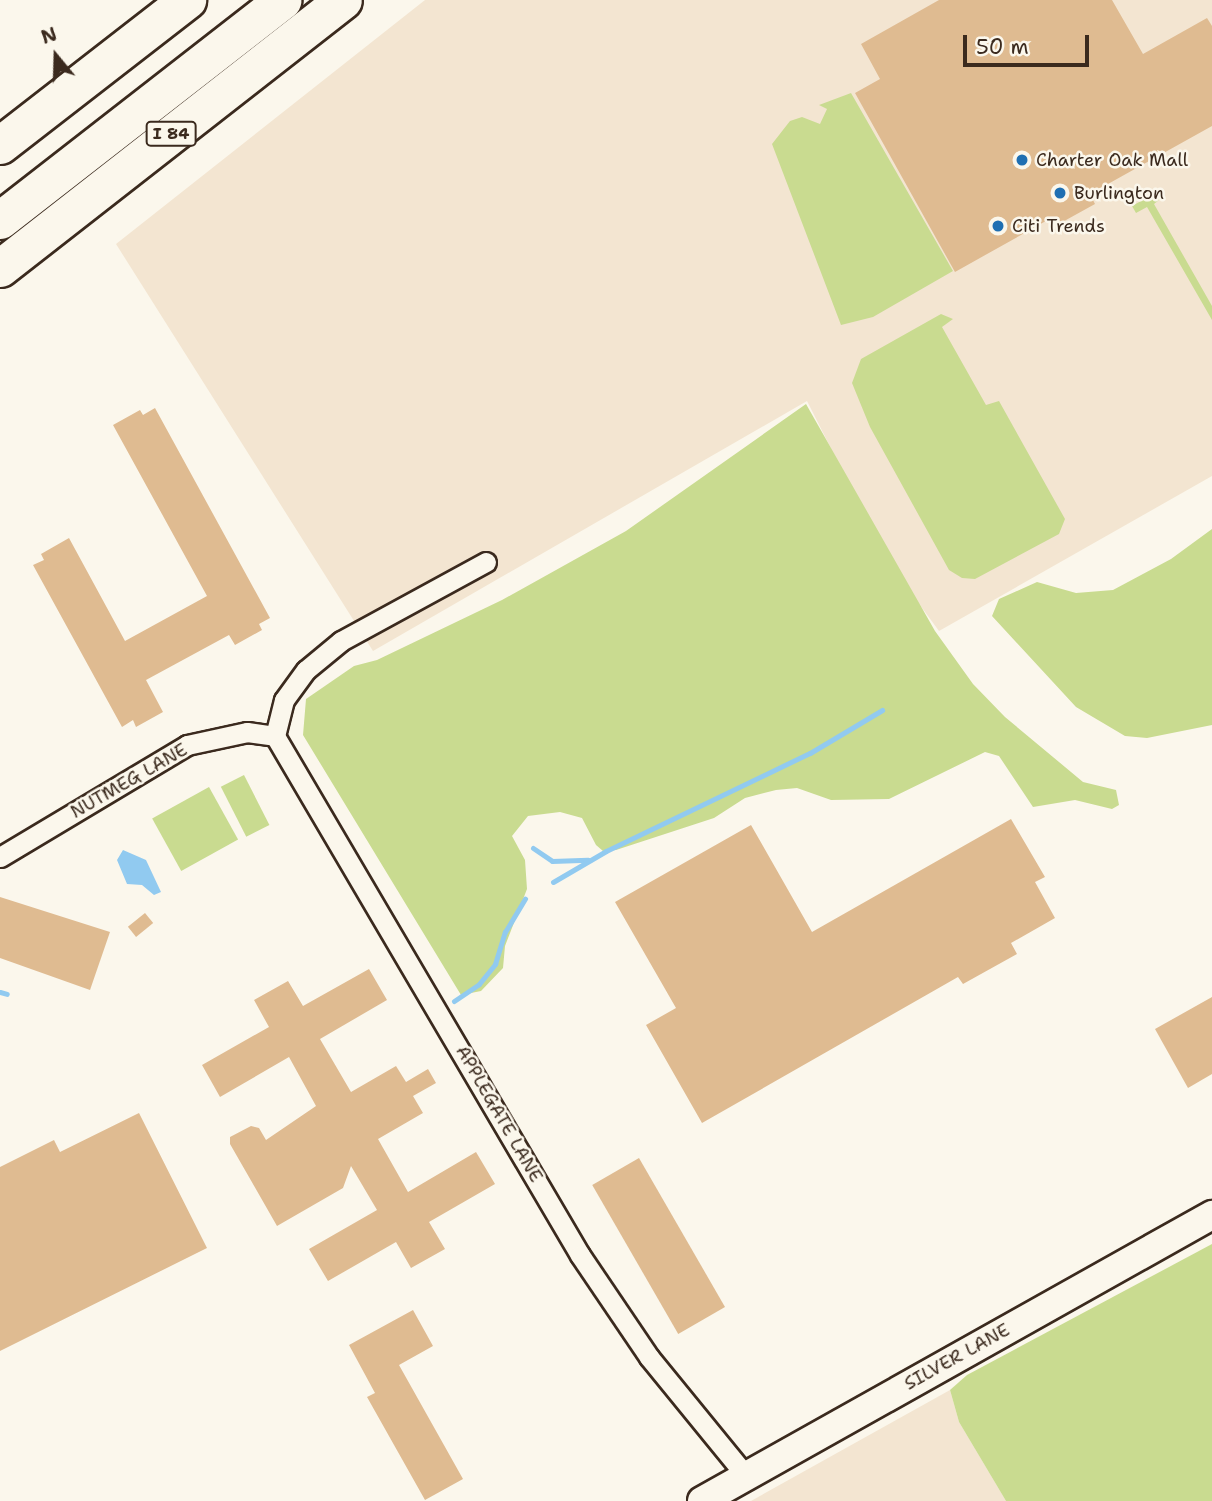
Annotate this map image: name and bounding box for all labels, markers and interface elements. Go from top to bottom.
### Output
north arrow [21,21,91,91]
text: N [38,21,60,50]
scale bar [967,21,1093,65]
text: 50 m [976,33,1029,61]
road number: I 84 [145,122,197,146]
place label: Charter Oak Mall [1036,149,1188,171]
marker: Charter Oak Mall [1014,152,1030,168]
place label: Burlington [1074,182,1164,204]
marker: Burlington [1052,185,1068,201]
place label: Citi Trends [1012,215,1105,237]
marker: Citi Trends [990,218,1006,234]
street label: NUTMEG LANE [67,739,191,823]
street label: APPLEGATE LANE [451,1042,547,1186]
street label: SILVER LANE [901,1319,1013,1395]

